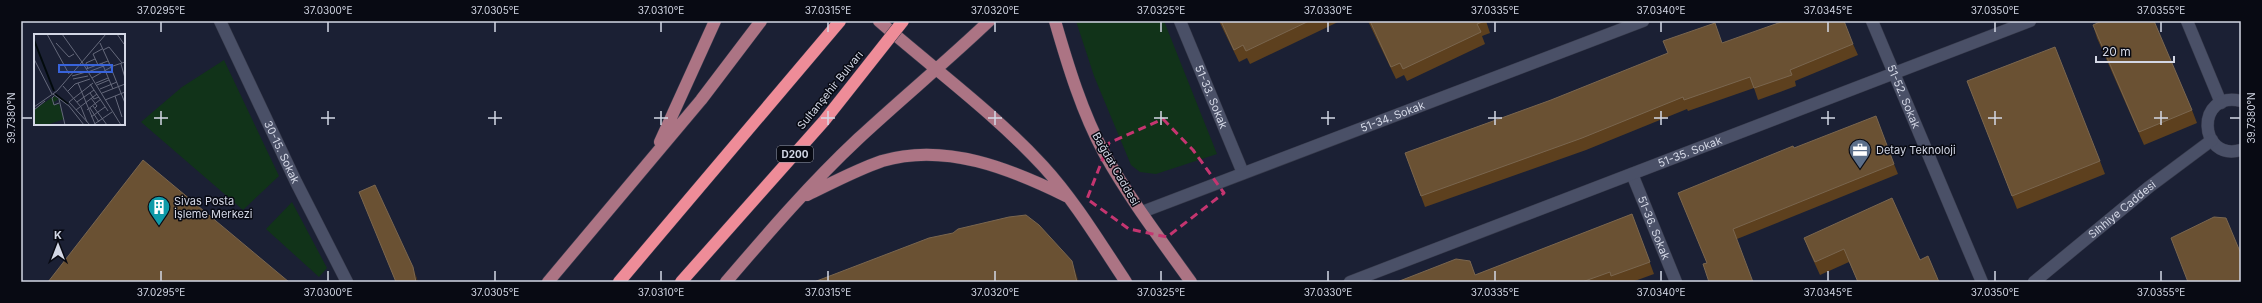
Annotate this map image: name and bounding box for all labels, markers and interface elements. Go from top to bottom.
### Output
text: 37.0295°E [137,4,185,16]
text: 37.0300°E [304,4,352,16]
text: 37.0305°E [471,4,519,16]
text: 37.0310°E [638,4,684,16]
text: 37.0315°E [805,4,851,16]
text: 37.0320°E [971,4,1019,16]
text: 37.0325°E [1137,4,1185,16]
text: 37.0330°E [1304,4,1352,16]
text: 37.0335°E [1471,4,1519,16]
text: 37.0340°E [1636,4,1686,16]
text: 37.0345°E [1804,4,1852,16]
text: 37.0350°E [1971,4,2019,16]
text: 37.0355°E [2137,4,2185,16]
inset map [34,34,125,125]
scale bar [2096,38,2174,64]
text: 20 m [2102,44,2131,59]
street label: Sultanşehir Bulvarı [794,48,866,132]
street label: 51-33. Sokak [1192,63,1231,131]
street label: 51-52. Sokak [1884,63,1923,131]
text: 39.7380°N [5,92,17,144]
text: 39.7380°N [2245,92,2257,144]
street label: 51-34. Sokak [1358,98,1427,135]
street label: 30-15. Sokak [261,118,303,186]
street label: Bağdat Caddesi [1089,130,1143,208]
street label: 51-35. Sokak [1656,133,1724,170]
office icon: Detay Teknoloji [1847,137,1873,170]
place label: Detay Teknoloji [1876,143,1956,157]
road number: D200 [777,146,813,162]
street label: Sıhhiye Caddesi [2085,177,2158,241]
building icon: Sivas Posta İşleme Merkezi [146,194,172,227]
place label: Sivas Posta İşleme Merkezi [174,194,252,221]
street label: 51-36. Sokak [1635,194,1673,262]
north arrow [38,225,78,265]
text: K [54,228,62,242]
text: 37.0295°E [137,286,185,298]
text: 37.0300°E [304,286,352,298]
text: 37.0305°E [471,286,519,298]
text: 37.0310°E [638,286,684,298]
text: 37.0315°E [805,286,851,298]
text: 37.0320°E [971,286,1019,298]
text: 37.0325°E [1137,286,1185,298]
text: 37.0330°E [1304,286,1352,298]
text: 37.0335°E [1471,286,1519,298]
text: 37.0340°E [1636,286,1686,298]
text: 37.0345°E [1804,286,1852,298]
text: 37.0350°E [1971,286,2019,298]
text: 37.0355°E [2137,286,2185,298]

